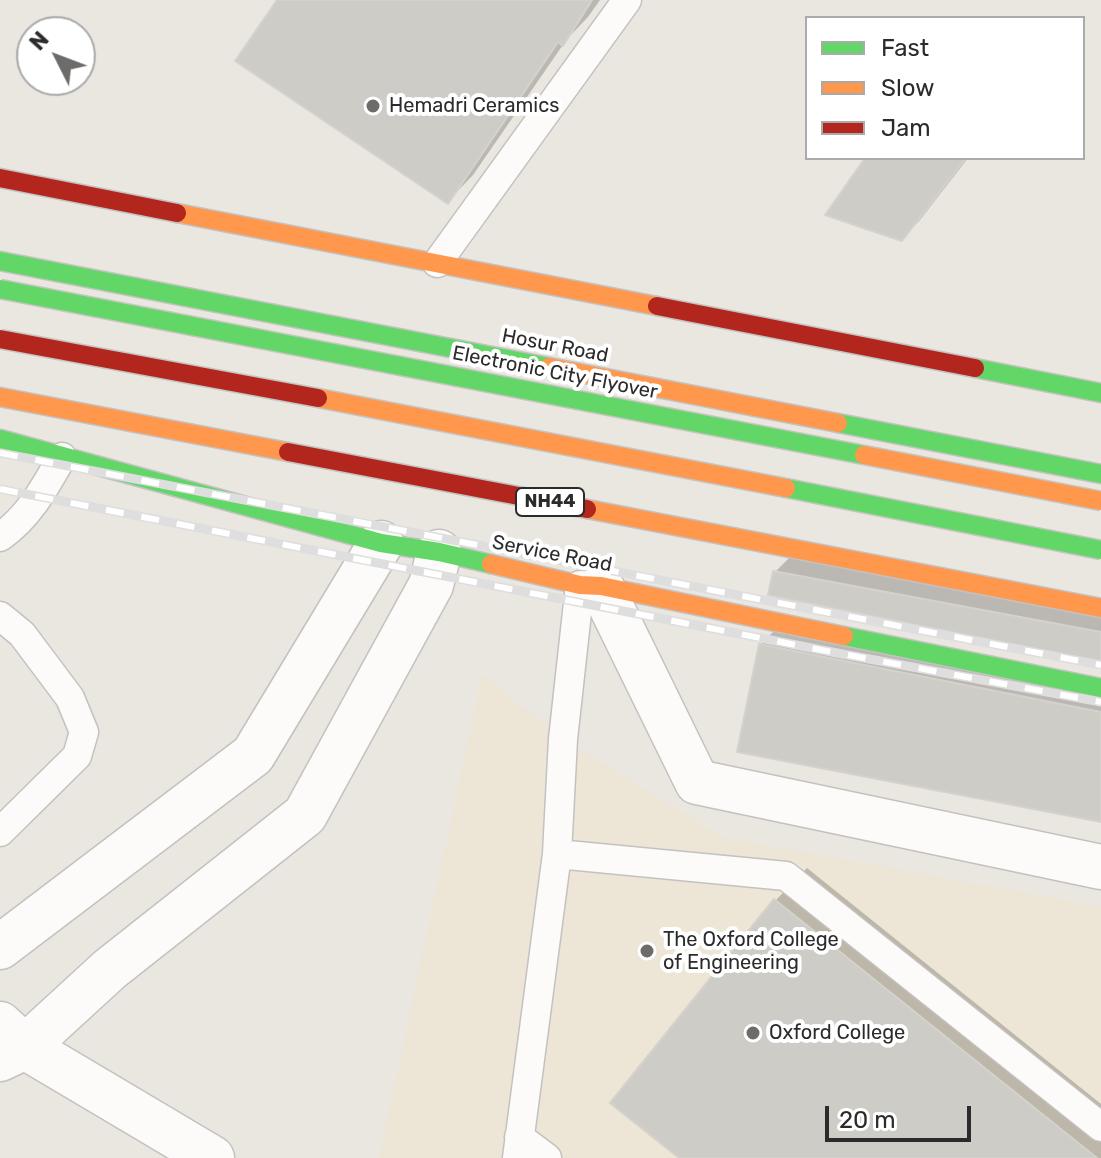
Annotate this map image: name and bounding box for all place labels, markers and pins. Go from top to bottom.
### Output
place label: Hemadri Ceramics [389,94,559,118]
marker: Hemadri Ceramics [364,97,382,115]
place label: The Oxford College of Engineering [663,928,839,975]
marker: The Oxford College of Engineering [638,942,656,960]
place label: Oxford College [769,1021,905,1045]
marker: Oxford College [744,1024,762,1042]

